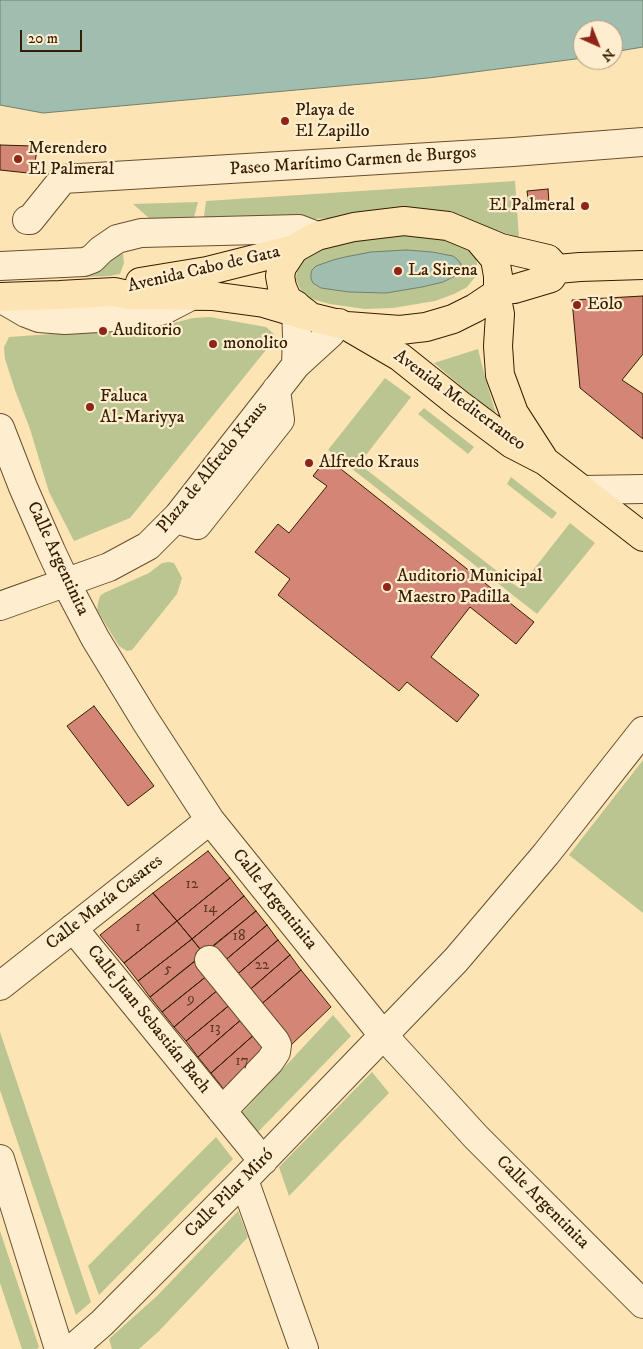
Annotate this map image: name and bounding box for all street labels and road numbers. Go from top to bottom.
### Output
street label: Paseo Marítimo Carmen de Burgos [229,143,477,181]
street label: Avenida Cabo de Gata [126,242,282,298]
street label: Avenida Mediterraneo [389,346,529,456]
street label: Plaza de Alfredo Kraus [153,398,273,538]
street label: Calle Argentinita [21,499,93,619]
street label: Calle Argentinita [227,845,321,955]
street label: Calle María Casares [42,851,168,955]
street label: Calle Juan Sebastián Bach [82,941,214,1099]
street label: Calle Pilar Miró [181,1145,279,1243]
street label: Calle Argentinita [491,1152,593,1254]

